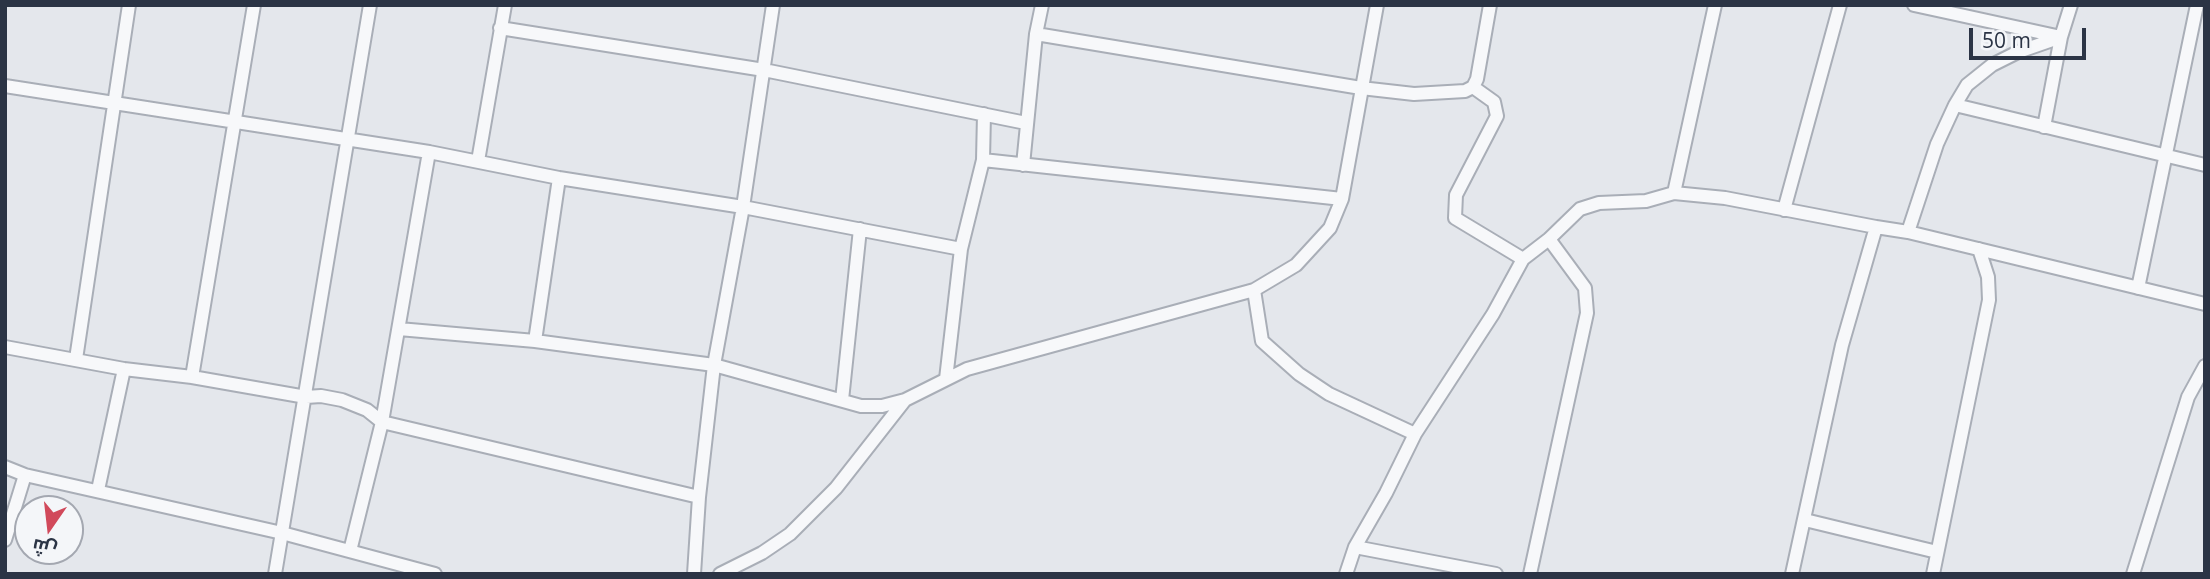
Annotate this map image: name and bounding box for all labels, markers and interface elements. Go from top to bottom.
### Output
scale bar [1972,14,2089,58]
text: 50 m [1982,26,2031,54]
north arrow [14,495,84,565]
text: ش [29,533,59,564]

